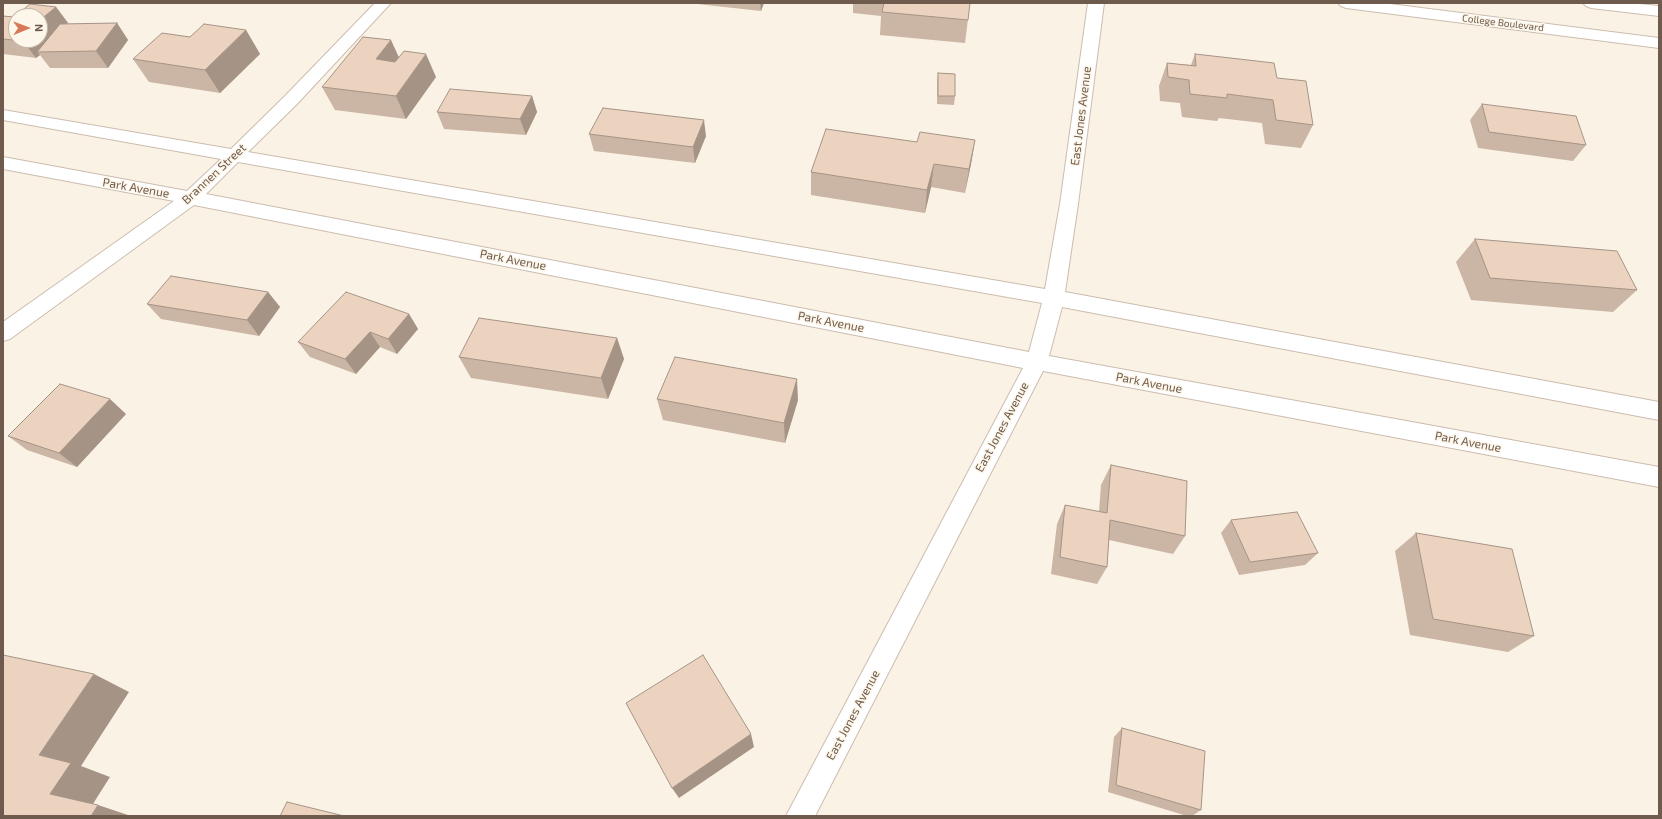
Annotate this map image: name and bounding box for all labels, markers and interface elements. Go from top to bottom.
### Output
north arrow [8,8,48,48]
street label: College Boulevard [1462,12,1544,34]
text: N [33,24,46,32]
street label: East Jones Avenue [1068,66,1094,166]
street label: Brannen Street [179,141,249,207]
street label: Park Avenue [102,175,170,201]
street label: Park Avenue [479,246,547,274]
street label: Park Avenue [797,308,865,336]
street label: Park Avenue [1115,369,1183,397]
street label: East Jones Avenue [972,379,1032,475]
street label: Park Avenue [1434,428,1502,456]
street label: East Jones Avenue [823,667,883,763]

